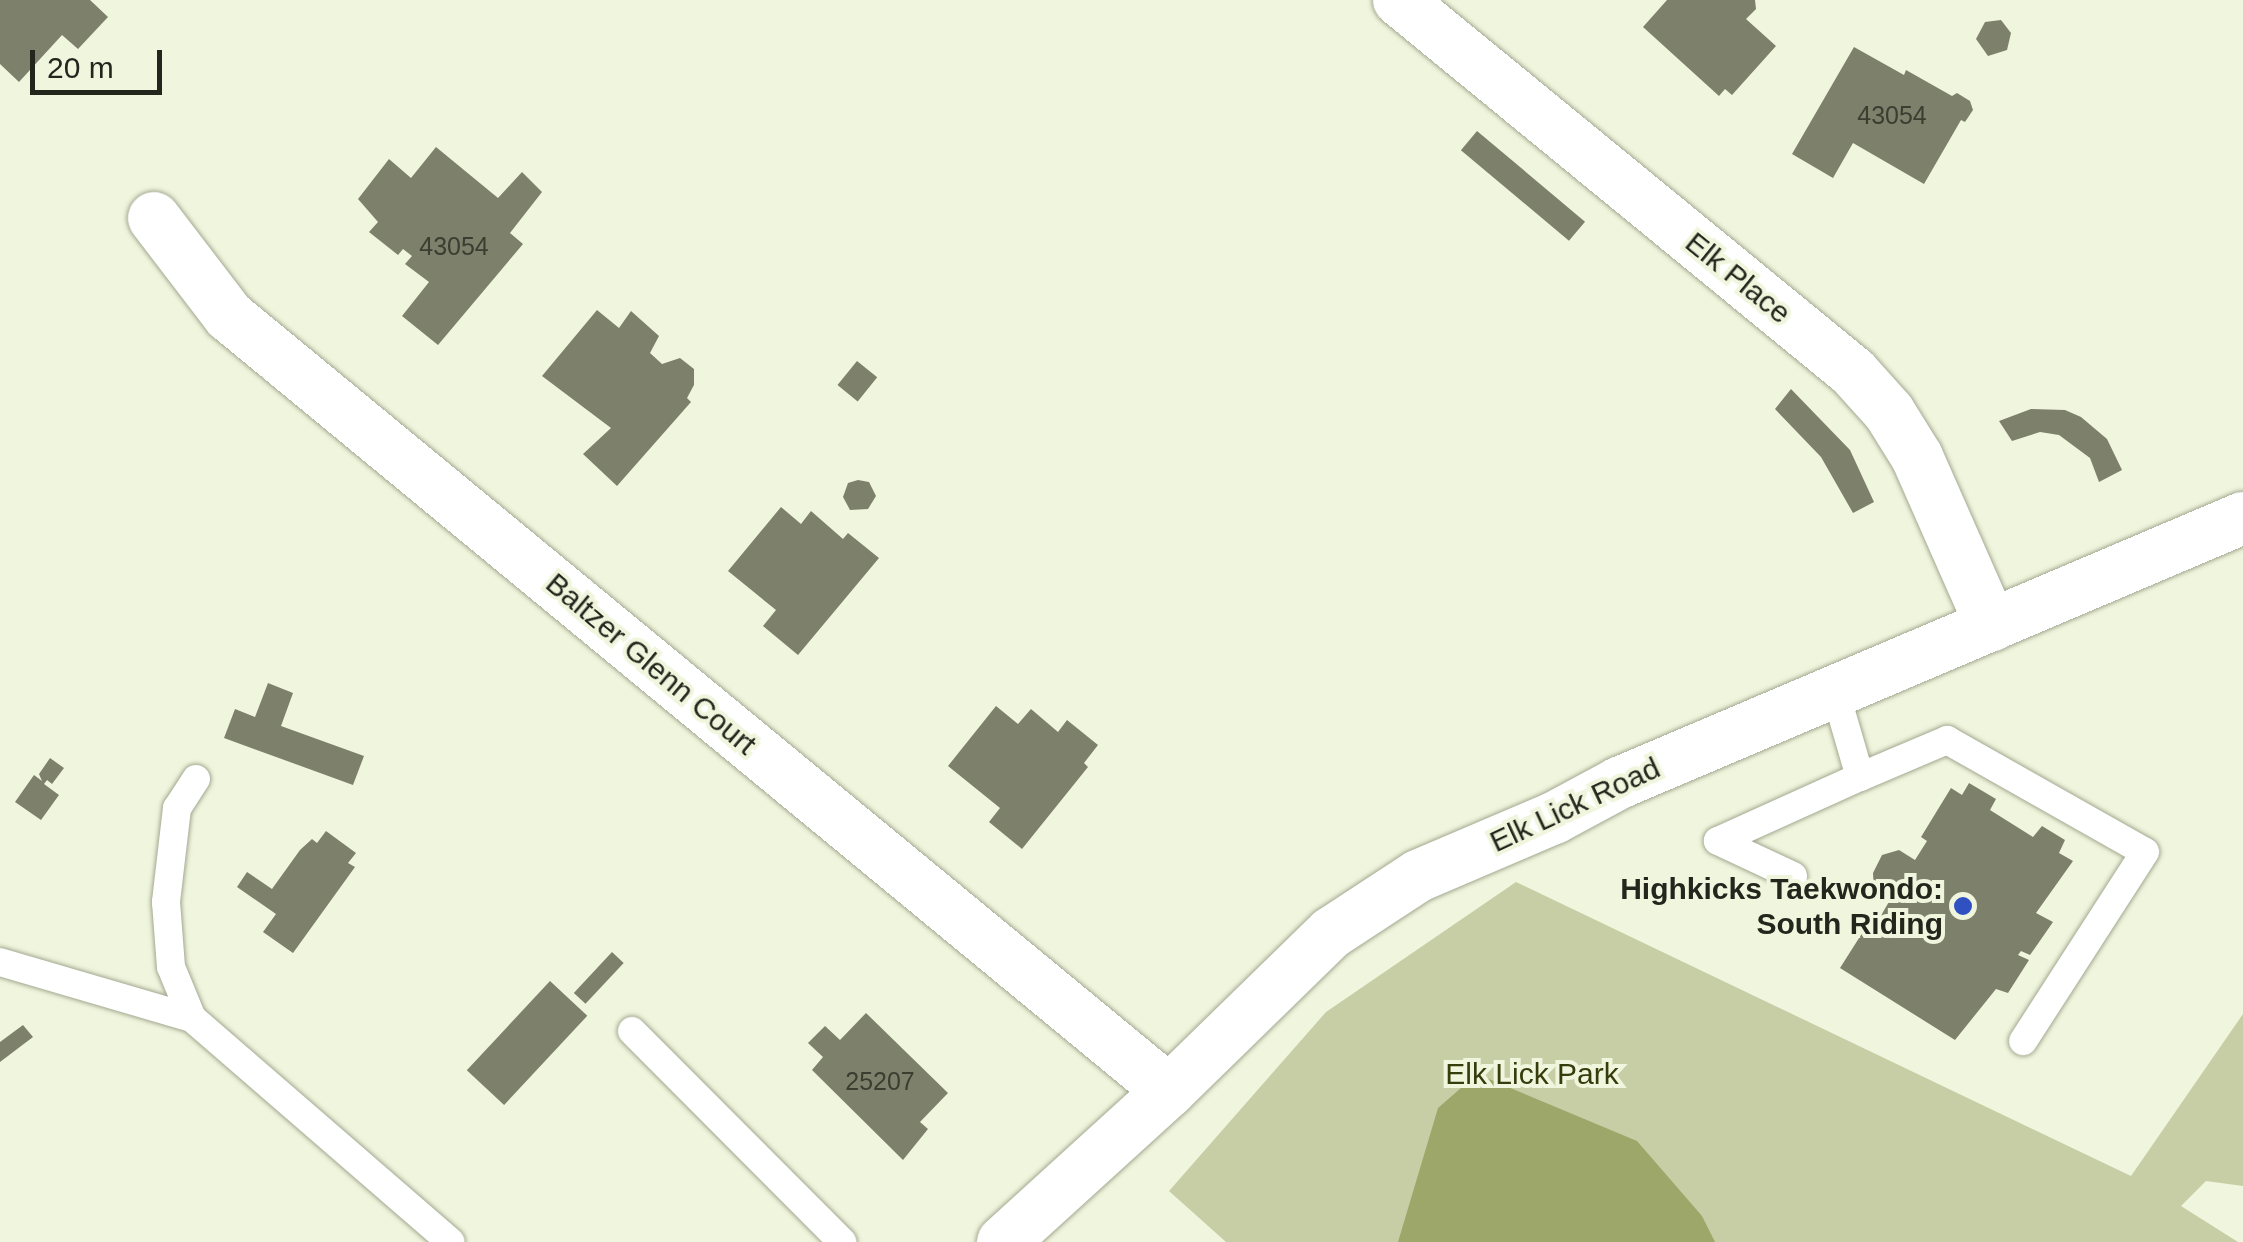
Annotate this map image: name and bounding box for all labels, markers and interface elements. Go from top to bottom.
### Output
scale bar [35,30,168,92]
text: 20 m [47,51,114,84]
house number: 43054 [1857,100,1927,130]
street label: Elk Place [1678,225,1798,331]
house number: 43054 [419,231,489,261]
street label: Baltzer Glenn Court [539,566,763,762]
street label: Elk Lick Road [1484,750,1666,860]
place label: Highkicks Taekwondo: South Riding [1620,871,1943,942]
marker: Highkicks Taekwondo: South Riding [1952,895,1974,917]
park label: Elk Lick Park [1445,1056,1619,1092]
house number: 25207 [845,1066,915,1096]

